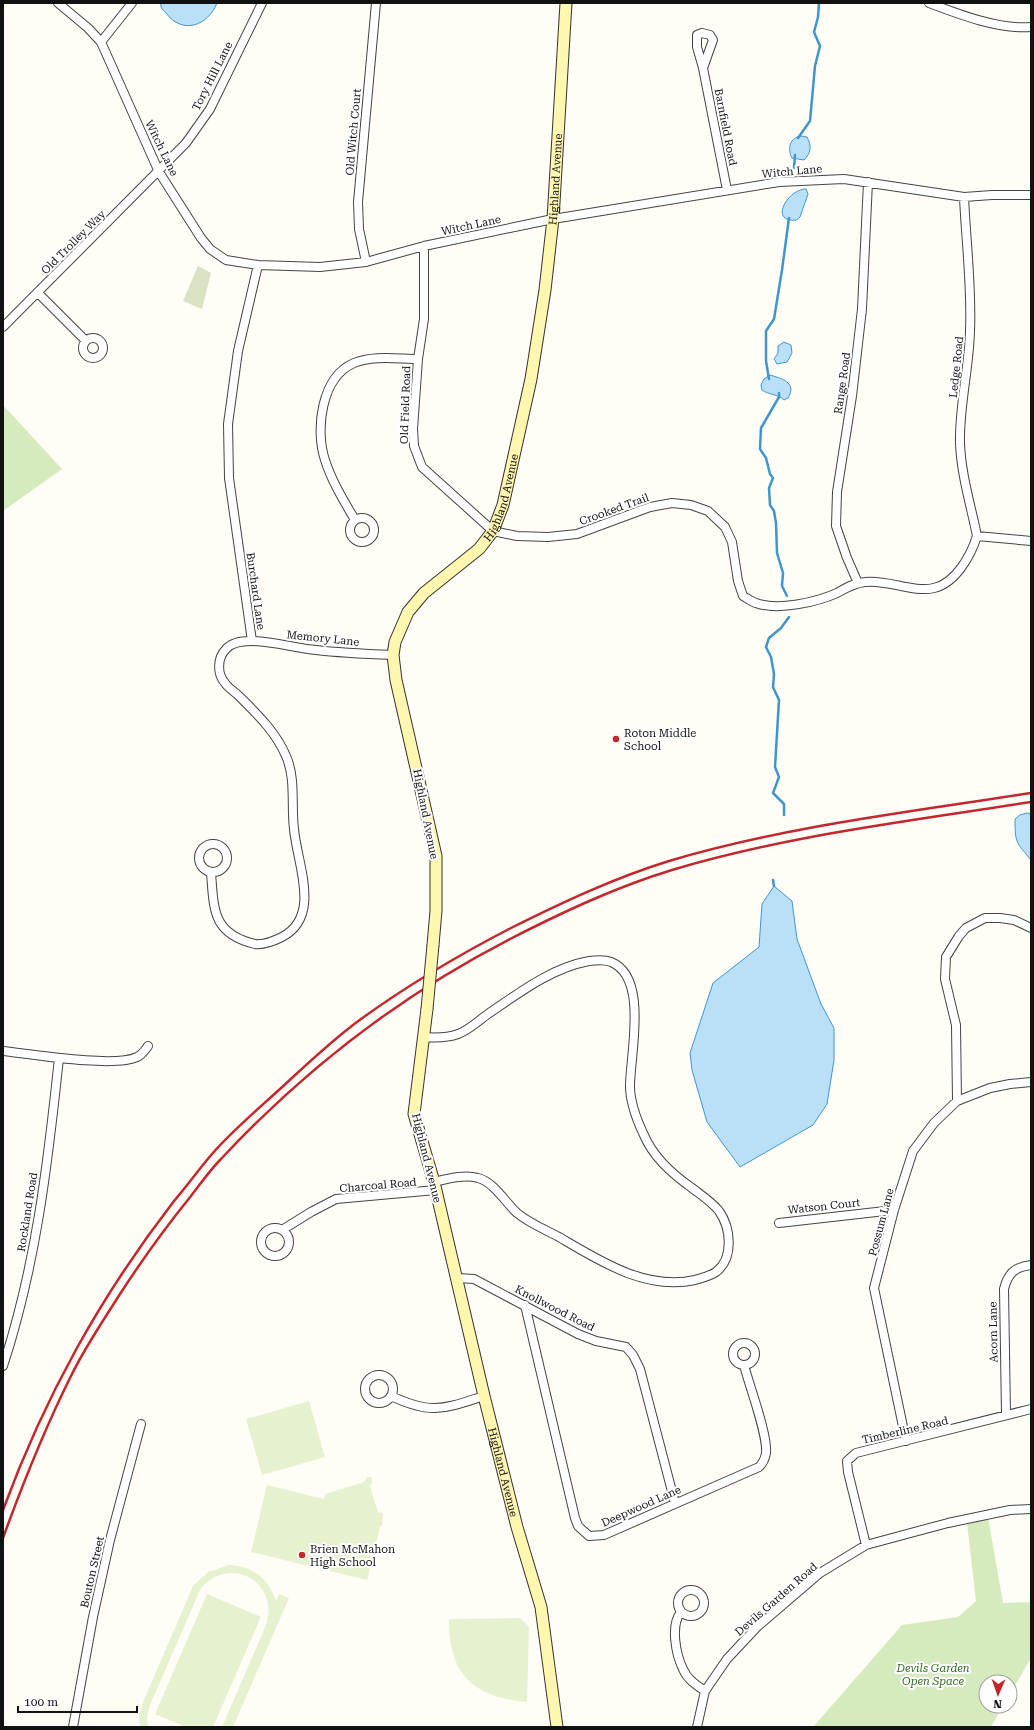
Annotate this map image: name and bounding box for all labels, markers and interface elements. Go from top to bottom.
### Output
street label: Tory Hill Lane [189,40,235,113]
street label: Barnfield Road [712,87,739,167]
street label: Old Witch Court [343,88,364,176]
street label: Witch Lane [142,118,181,178]
street label: Highland Avenue [546,133,565,226]
street label: Witch Lane [761,162,823,181]
street label: Old Trolley Way [39,207,108,277]
street label: Witch Lane [440,213,502,238]
street label: Ledge Road [947,336,966,398]
street label: Range Road [832,351,853,415]
street label: Old Field Road [398,366,413,444]
street label: Highland Avenue [481,453,521,544]
street label: Crooked Trail [578,491,651,528]
street label: Burchard Lane [244,552,267,631]
street label: Memory Lane [286,628,360,649]
place label: Roton Middle School [624,727,696,753]
marker: Roton Middle School [611,734,621,744]
street label: Highland Avenue [410,768,441,860]
street label: Highland Avenue [409,1112,444,1204]
street label: Rockland Road [15,1171,40,1253]
street label: Charcoal Road [339,1176,417,1195]
street label: Possum Lane [866,1187,897,1257]
street label: Watson Court [787,1196,861,1217]
street label: Knollwood Road [513,1283,597,1334]
street label: Acorn Lane [986,1301,1001,1363]
street label: Timberline Road [861,1414,950,1447]
street label: Highland Avenue [485,1426,520,1518]
street label: Deepwood Lane [599,1483,683,1530]
street label: Bouton Street [78,1535,107,1609]
place label: Brien McMahon High School [310,1543,395,1569]
marker: Brien McMahon High School [297,1550,307,1560]
street label: Devils Garden Road [732,1560,820,1639]
park label: Devils Garden Open Space [895,1662,970,1688]
north arrow [978,1674,1018,1714]
scale bar [18,1688,137,1714]
text: 100 m [24,1695,58,1709]
text: N [993,1697,1002,1710]

